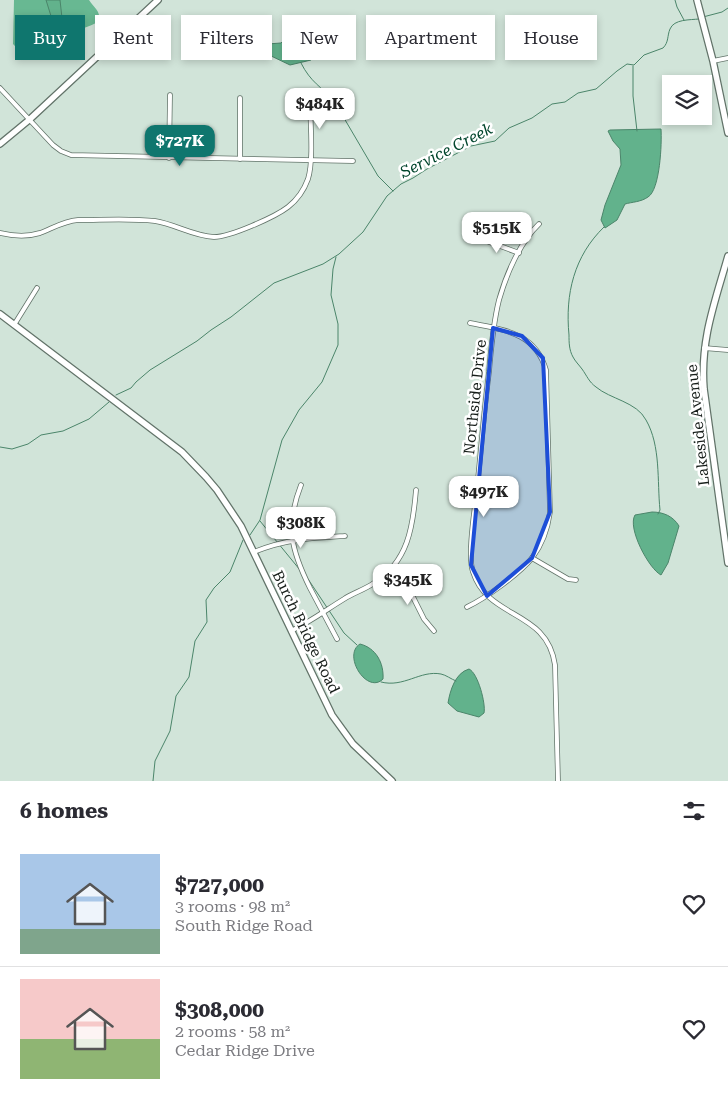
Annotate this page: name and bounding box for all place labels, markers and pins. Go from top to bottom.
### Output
pin: $484K [285,88,355,130]
pin: $727K [145,124,215,167]
pin: $515K [462,212,532,254]
pin: $497K [449,476,519,518]
pin: $308K [266,506,336,549]
pin: $345K [373,564,443,606]

